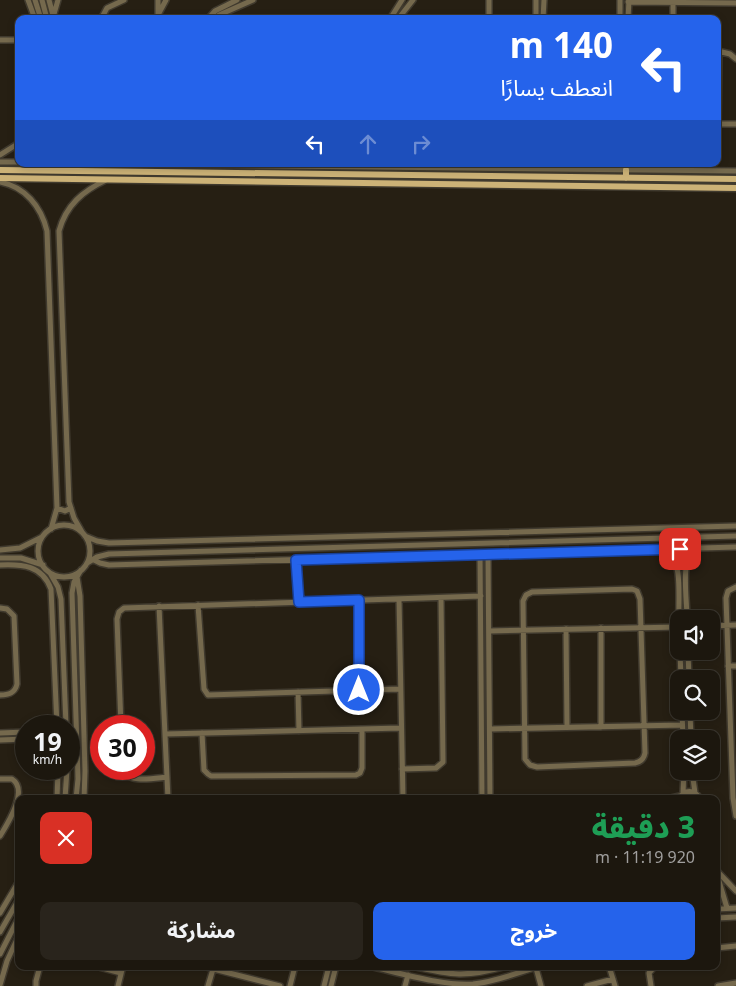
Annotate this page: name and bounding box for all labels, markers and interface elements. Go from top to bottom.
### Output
text: 140 m [510,21,613,68]
icon: left [631,35,696,100]
text: انعطف يسارًا [500,72,613,102]
icon: left [301,130,329,158]
icon: ahead [354,130,382,158]
icon: right [407,130,435,158]
pin [659,528,701,570]
icon: arrive [666,535,694,563]
map controls [670,610,720,780]
button: sound [670,610,720,660]
position arrow [332,663,384,715]
button: search [670,670,720,720]
speed limit sign: 30 [90,715,155,780]
text: 19 [33,724,62,758]
button: layers [670,730,720,780]
text: km/h [33,751,62,768]
text: 3 دقيقة [592,806,695,847]
button: close [40,812,92,864]
text: 920 m · 11:19 [595,846,695,868]
button: مشاركة [40,902,363,960]
button: خروج [373,902,695,960]

